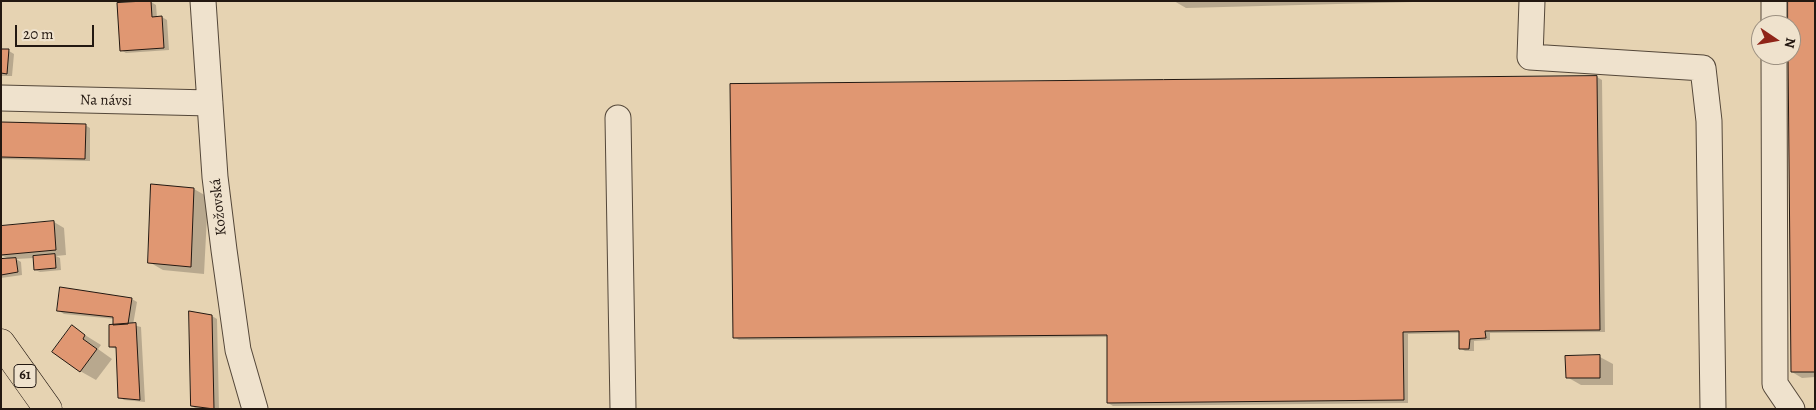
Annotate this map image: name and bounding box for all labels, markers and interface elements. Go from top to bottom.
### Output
scale bar [18,15,96,47]
north arrow [1751,15,1801,65]
text: 20 m [23,24,54,44]
text: N [1780,36,1801,50]
street label: Na návsi [80,92,132,110]
street label: Kožovská [207,178,231,236]
road number: 61 [14,364,36,388]

